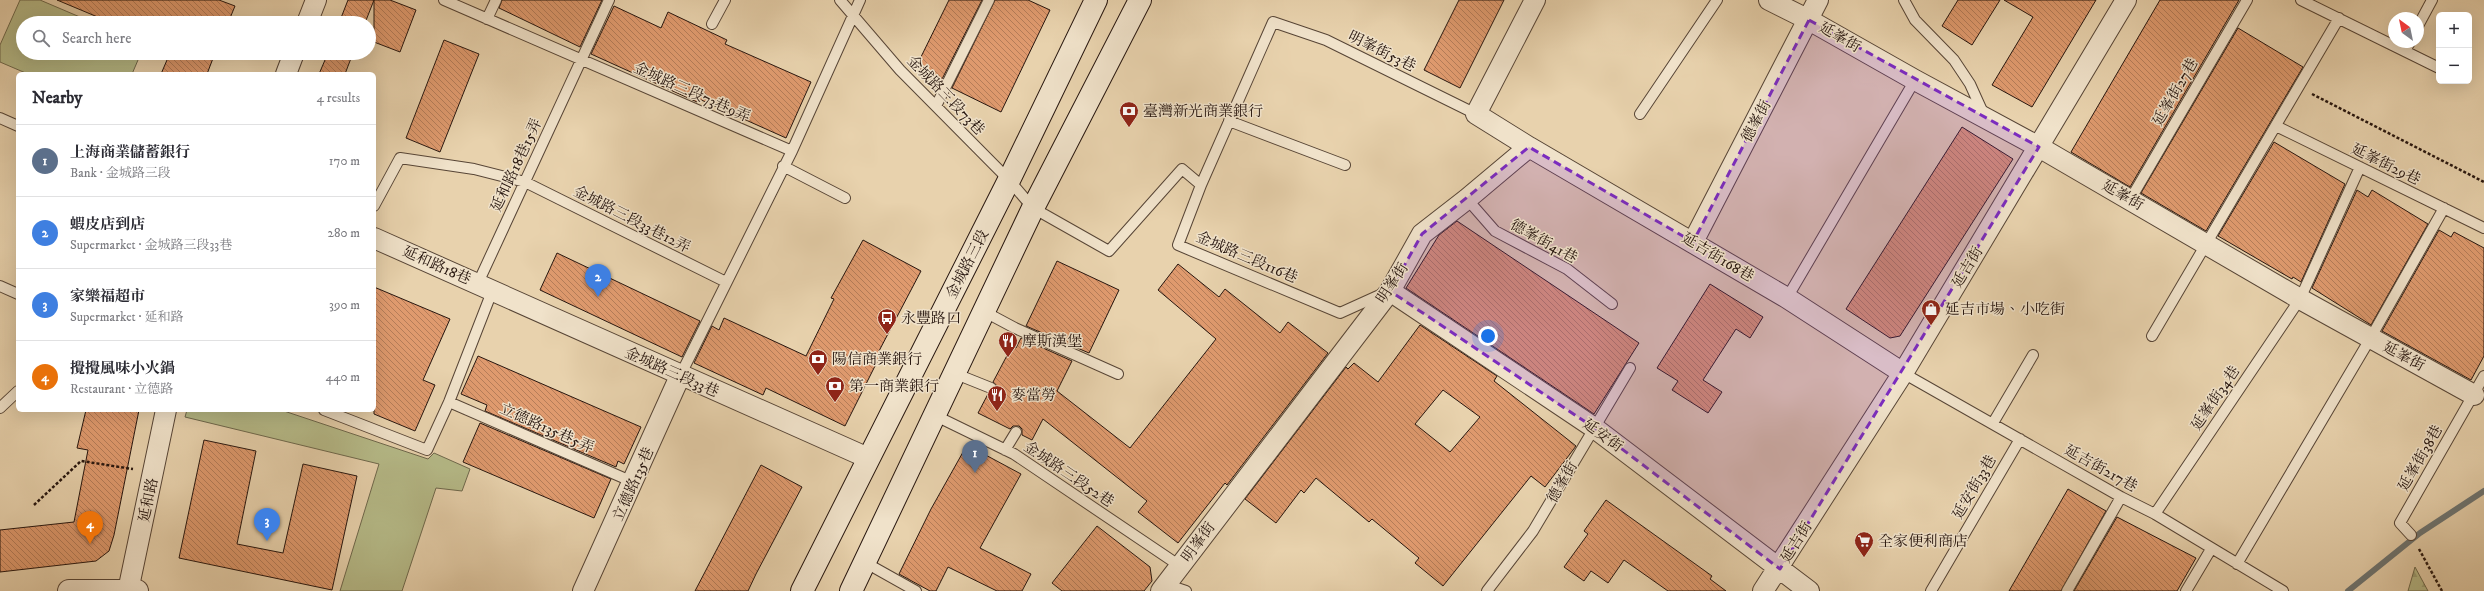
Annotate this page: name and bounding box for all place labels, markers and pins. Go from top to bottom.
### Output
bank icon: 臺灣新光商業銀行 [1118,100,1140,128]
place label: 臺灣新光商業銀行 [1143,102,1263,121]
pin: 2 [585,264,611,297]
shop icon: 延吉市場、小吃街 [1920,298,1942,326]
place label: 延吉市場、小吃街 [1945,300,2065,319]
bus stop icon: 永豐路口 [876,307,898,335]
place label: 永豐路口 [901,309,961,328]
restaurant icon: 摩斯漢堡 [997,330,1019,358]
place label: 摩斯漢堡 [1022,332,1082,351]
bank icon: 陽信商業銀行 [807,348,829,376]
place label: 陽信商業銀行 [832,350,922,369]
bank icon: 第一商業銀行 [824,375,846,403]
place label: 第一商業銀行 [849,377,939,396]
restaurant icon: 麥當勞 [986,384,1008,412]
place label: 麥當勞 [1011,386,1056,405]
pin: 1 [962,440,988,473]
pin: 3 [254,508,280,541]
pin: 4 [77,511,103,544]
supermarket icon: 全家便利商店 [1853,530,1875,558]
place label: 全家便利商店 [1878,532,1968,551]

